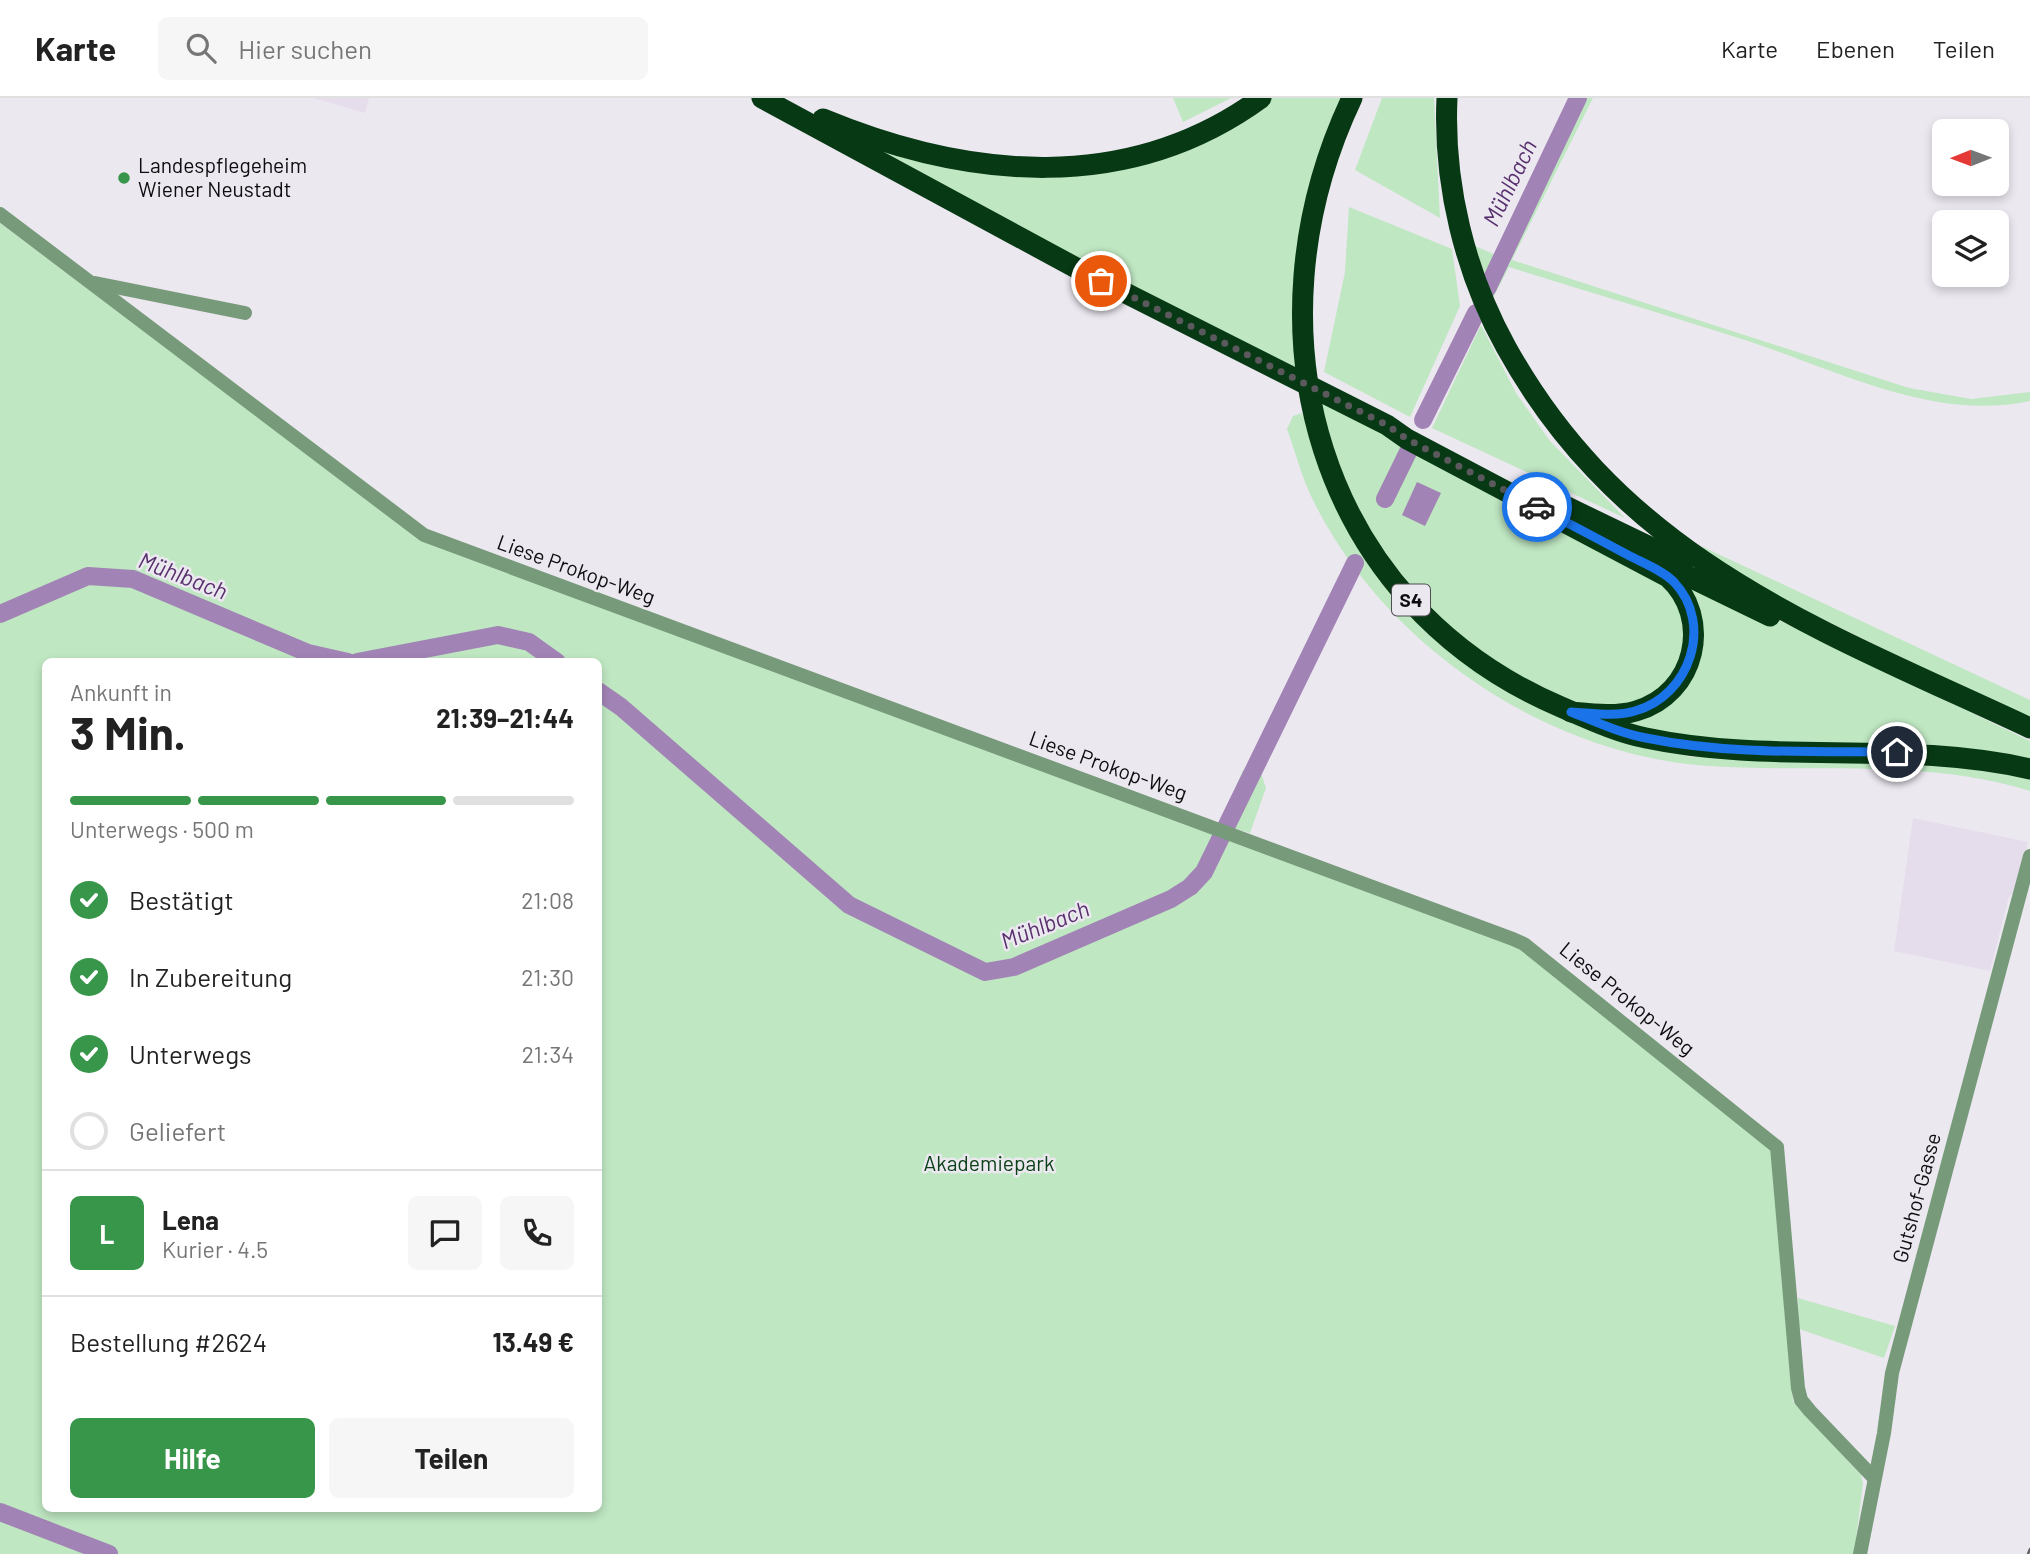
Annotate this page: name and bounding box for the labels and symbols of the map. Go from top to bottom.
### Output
north arrow [1932,119,2009,196]
water label: Mühlbach [1476,135,1542,231]
place label: Landespflegeheim Wiener Neustadt [138,152,307,201]
marker: Landespflegeheim Wiener Neustadt [116,170,132,186]
pin [1071,251,1131,311]
courier [1502,472,1572,542]
street label: Liese Prokop-Weg [494,528,659,609]
water label: Mühlbach [135,545,232,605]
road number: S4 [1392,584,1430,615]
pin [1867,722,1927,782]
street label: Liese Prokop-Weg [1026,724,1191,805]
water label: Mühlbach [996,894,1093,954]
street label: Liese Prokop-Weg [1555,936,1700,1060]
street label: Gutshof-Gasse [1886,1130,1945,1265]
park label: Akademiepark [924,1150,1054,1175]

